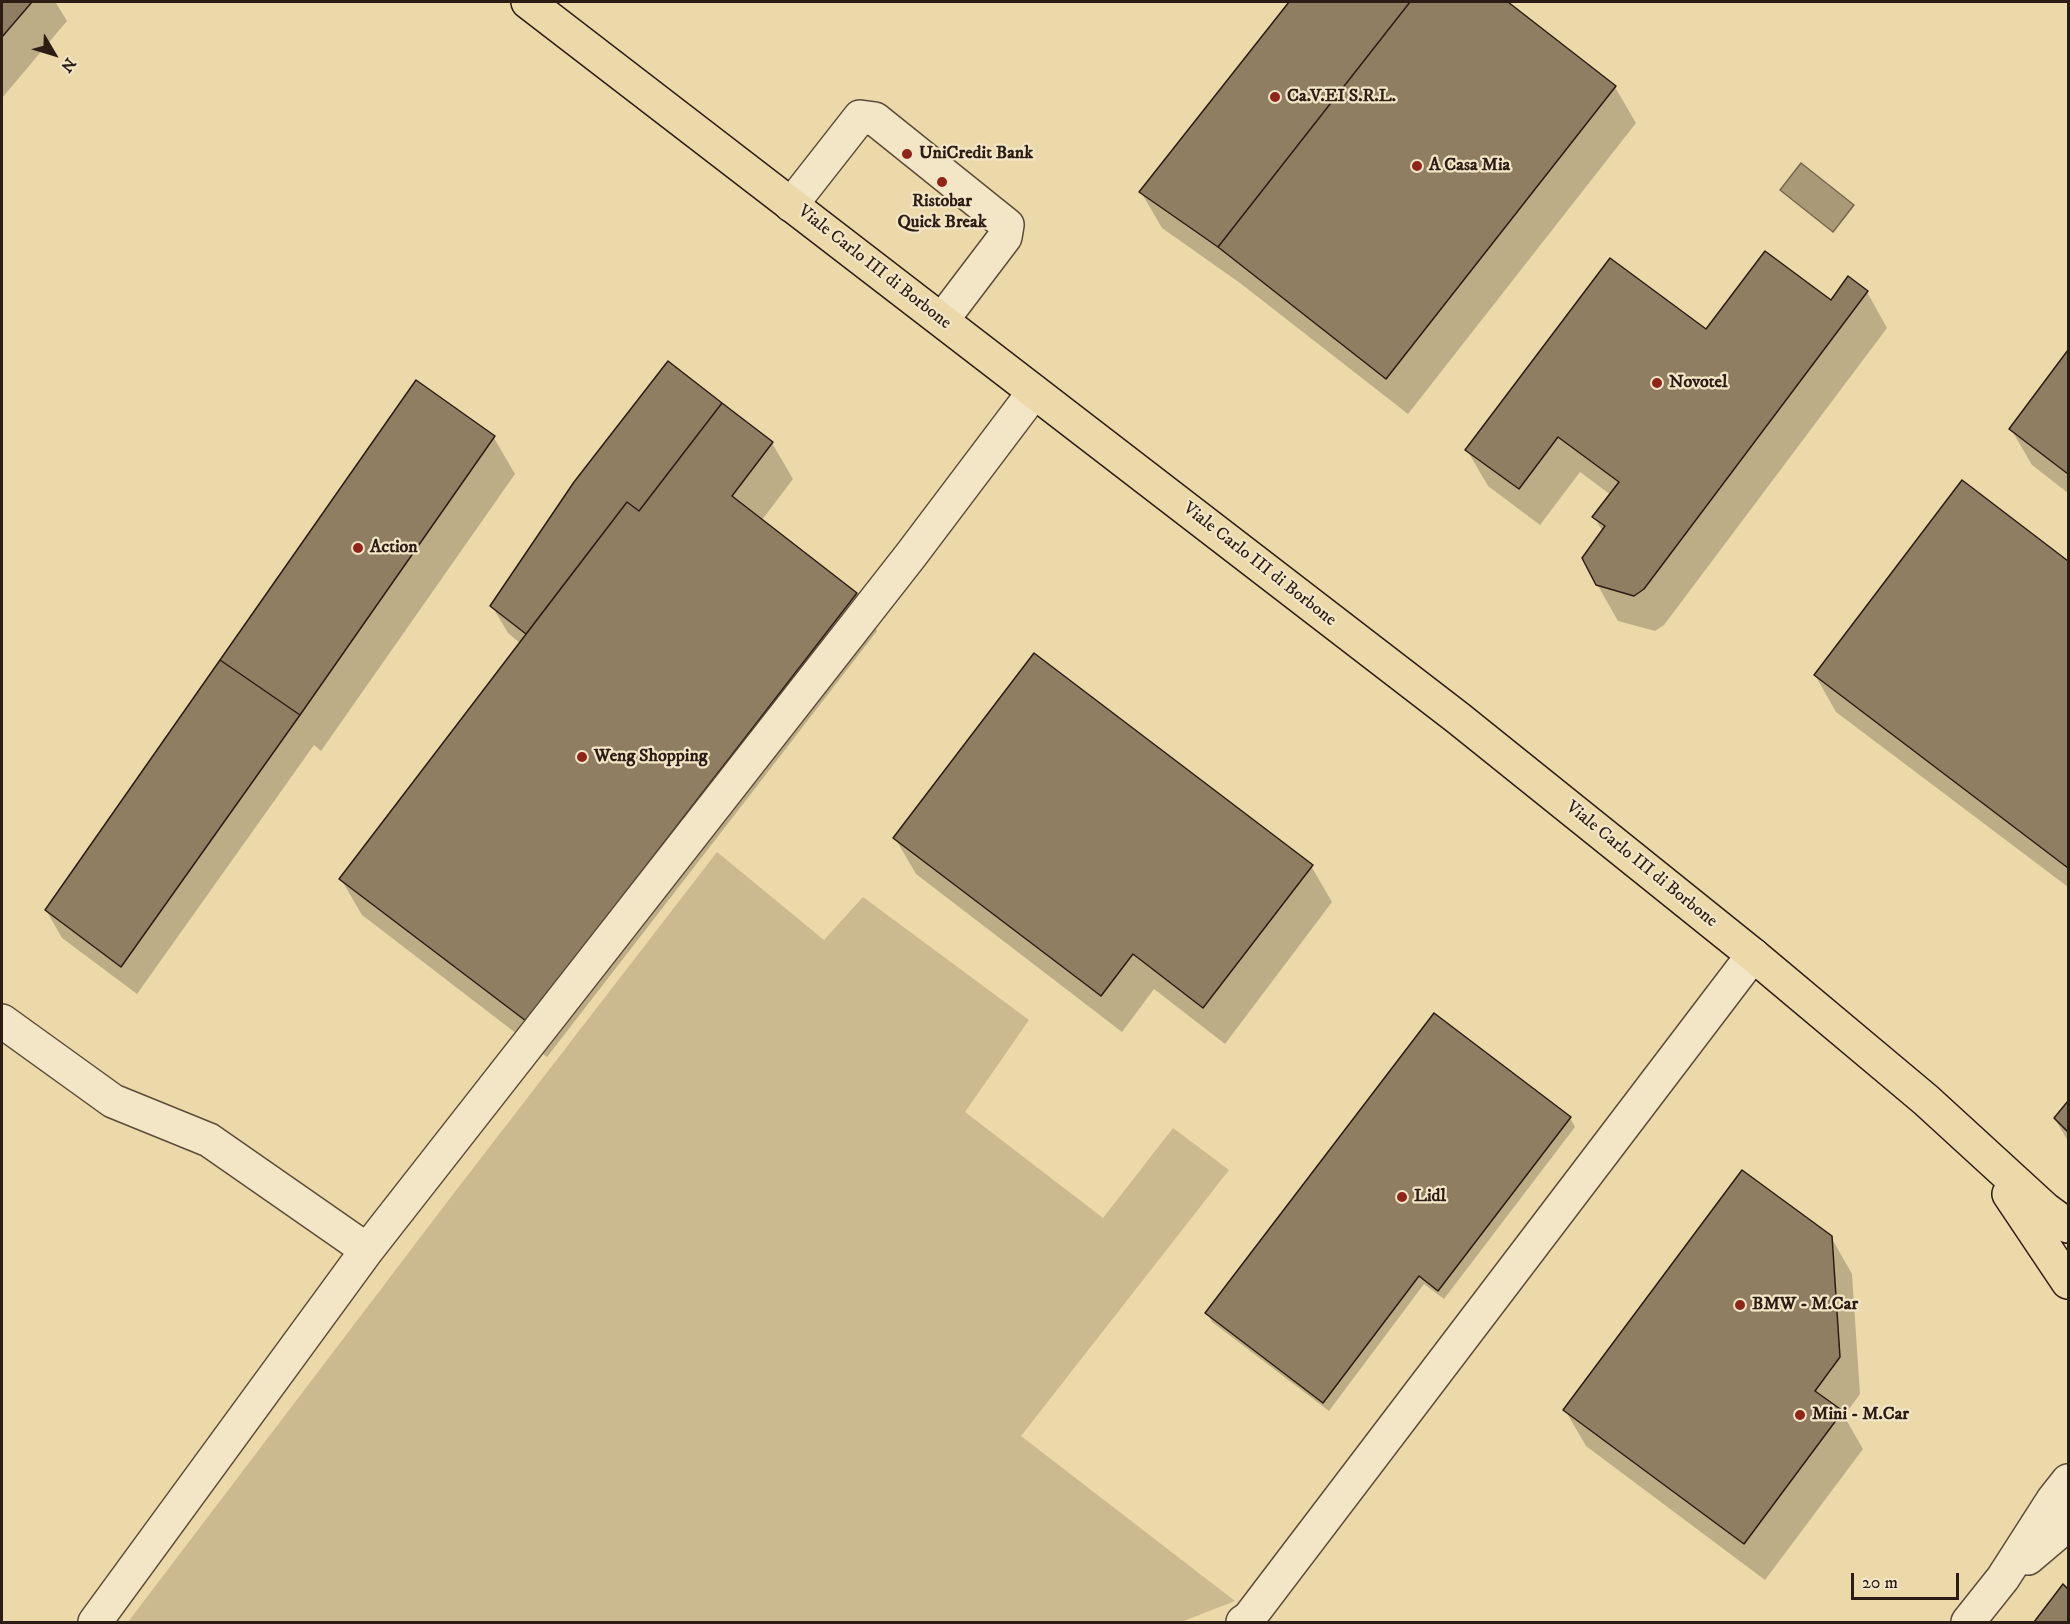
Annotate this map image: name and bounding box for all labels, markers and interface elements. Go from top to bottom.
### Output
north arrow [24,24,84,84]
text: N [56,54,80,76]
place label: Ca.V.EI S.R.L. [1287,86,1396,108]
marker: Ca.V.EI S.R.L. [1268,90,1282,104]
place label: UniCredit Bank [919,143,1033,165]
marker: UniCredit Bank [900,147,914,161]
place label: A Casa Mia [1429,155,1510,177]
marker: A Casa Mia [1410,159,1424,173]
marker: Ristobar Quick Break [935,175,949,189]
place label: Ristobar Quick Break [897,191,987,234]
street label: Viale Carlo III di Borbone [793,201,955,335]
place label: Novotel [1669,372,1727,394]
marker: Novotel [1650,376,1664,390]
street label: Viale Carlo III di Borbone [1178,498,1340,632]
place label: Action [370,537,418,559]
marker: Action [351,541,365,555]
place label: Weng Shopping [594,746,708,768]
marker: Weng Shopping [575,750,589,764]
street label: Viale Carlo III di Borbone [1561,797,1721,933]
place label: Lidl [1414,1186,1446,1208]
marker: Lidl [1395,1190,1409,1204]
place label: BMW - M.Car [1752,1294,1858,1316]
marker: BMW - M.Car [1733,1298,1747,1312]
place label: Mini - M.Car [1812,1404,1909,1426]
marker: Mini - M.Car [1793,1408,1807,1422]
scale bar [1854,1561,1962,1599]
text: 20 m [1862,1572,1898,1594]

